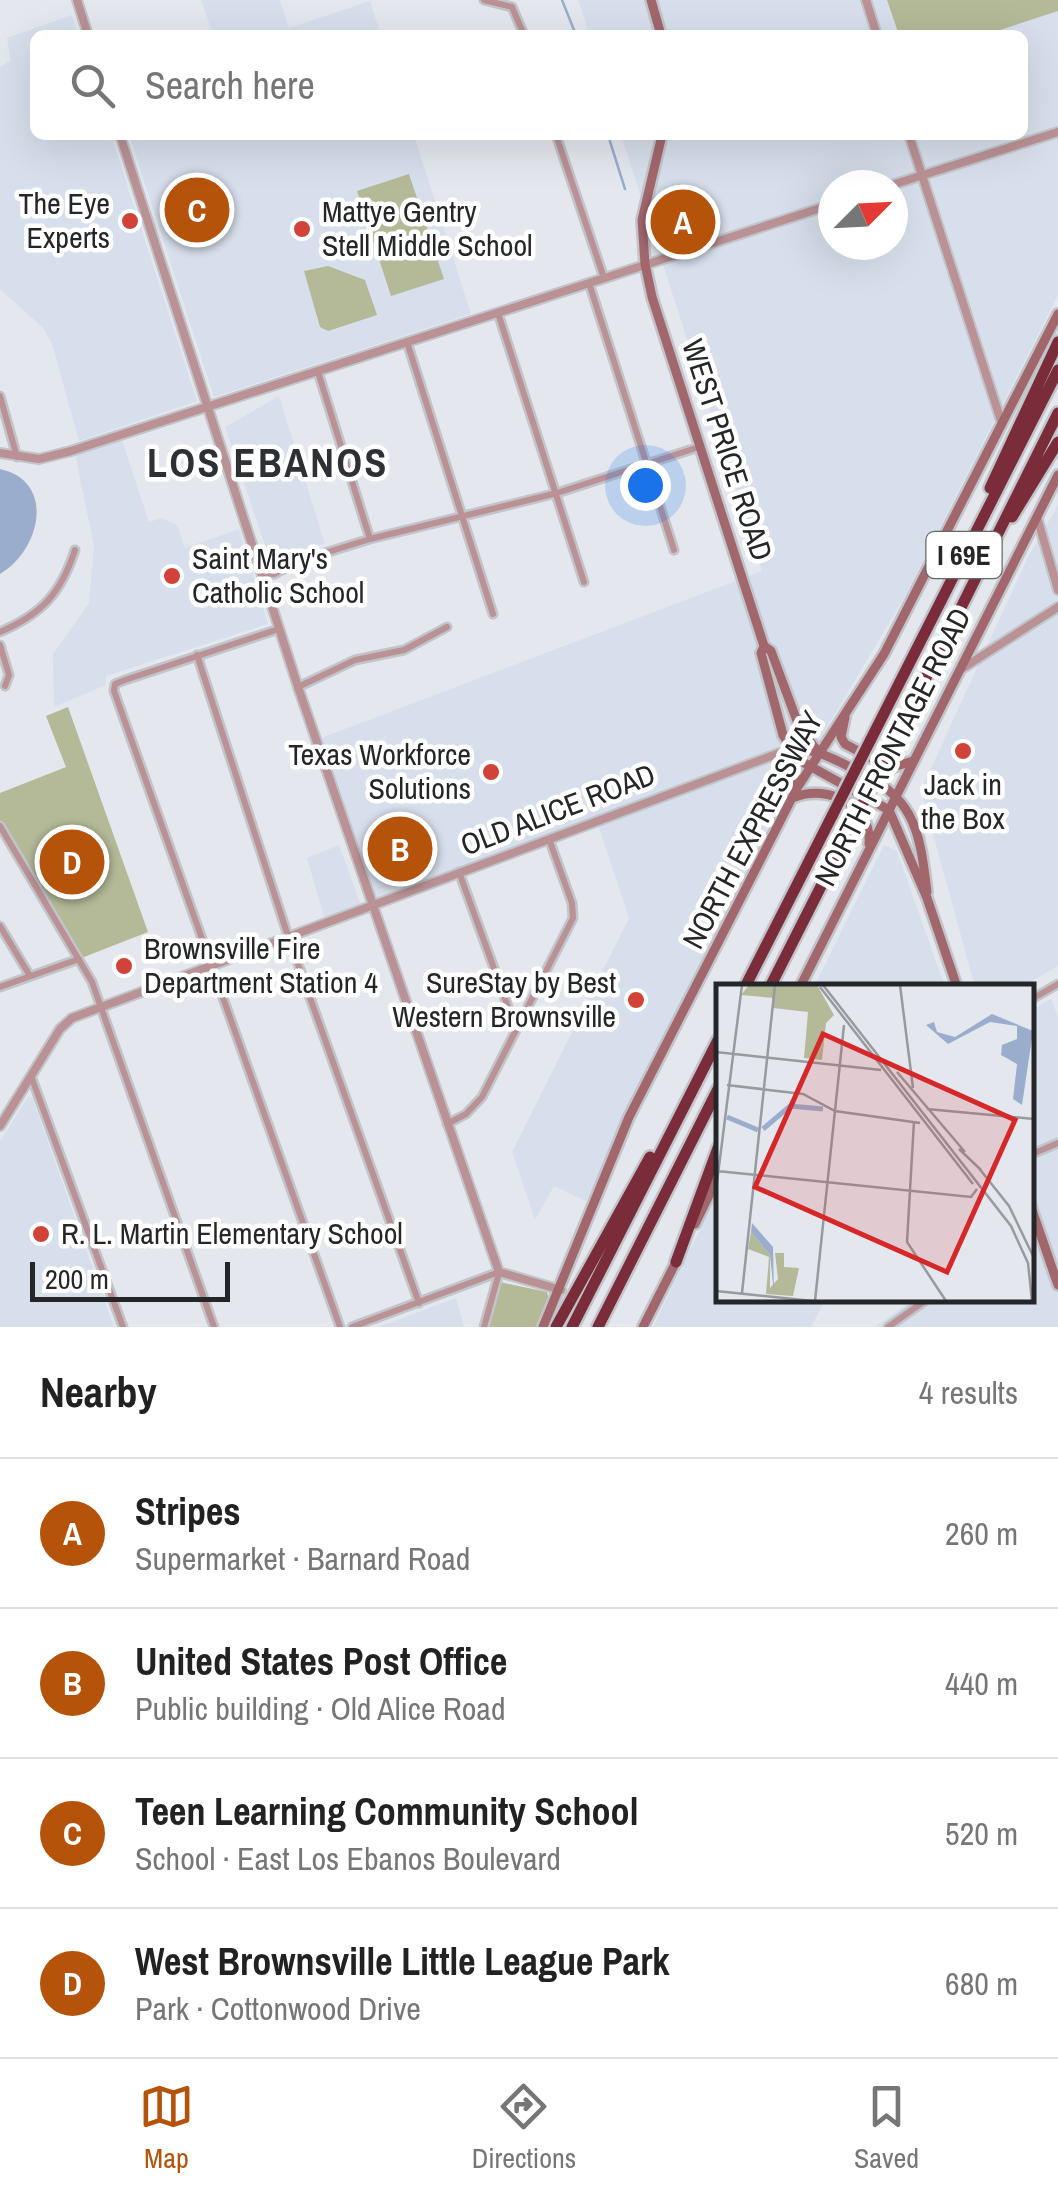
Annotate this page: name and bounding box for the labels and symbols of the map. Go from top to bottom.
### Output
north arrow [818,170,908,260]
pin: C [164,172,230,248]
place label: The Eye Experts [18,183,110,257]
pin: A [650,184,716,260]
place label: Mattye Gentry Stell Middle School [322,191,533,265]
marker: The Eye Experts [119,210,141,232]
marker: Mattye Gentry Stell Middle School [291,218,313,240]
street label: WEST PRICE ROAD [673,334,783,566]
district label: LOS EBANOS [147,436,389,489]
your location [620,460,671,511]
road number: I 69E [926,532,1002,578]
place label: Saint Mary's Catholic School [192,538,364,612]
marker: Saint Mary's Catholic School [161,565,183,587]
street label: NORTH FRONTAGE ROAD [805,601,980,892]
street label: NORTH EXPRESSWAY [673,703,832,955]
place label: Texas Workforce Solutions [288,734,471,808]
marker: Jack in the Box [952,740,974,762]
street label: OLD ALICE ROAD [455,754,661,864]
marker: Texas Workforce Solutions [480,761,502,783]
place label: Jack in the Box [921,764,1005,838]
pin: B [368,812,432,886]
pin: D [40,824,104,900]
place label: Brownsville Fire Department Station 4 [144,928,378,1002]
marker: Brownsville Fire Department Station 4 [113,955,135,977]
place label: SureStay by Best Western Brownsville [392,962,616,1036]
inset map [716,984,1033,1302]
marker: SureStay by Best Western Brownsville [625,989,647,1011]
place label: R. L. Martin Elementary School [61,1213,403,1253]
marker: R. L. Martin Elementary School [30,1223,52,1245]
scale bar [30,1257,230,1302]

